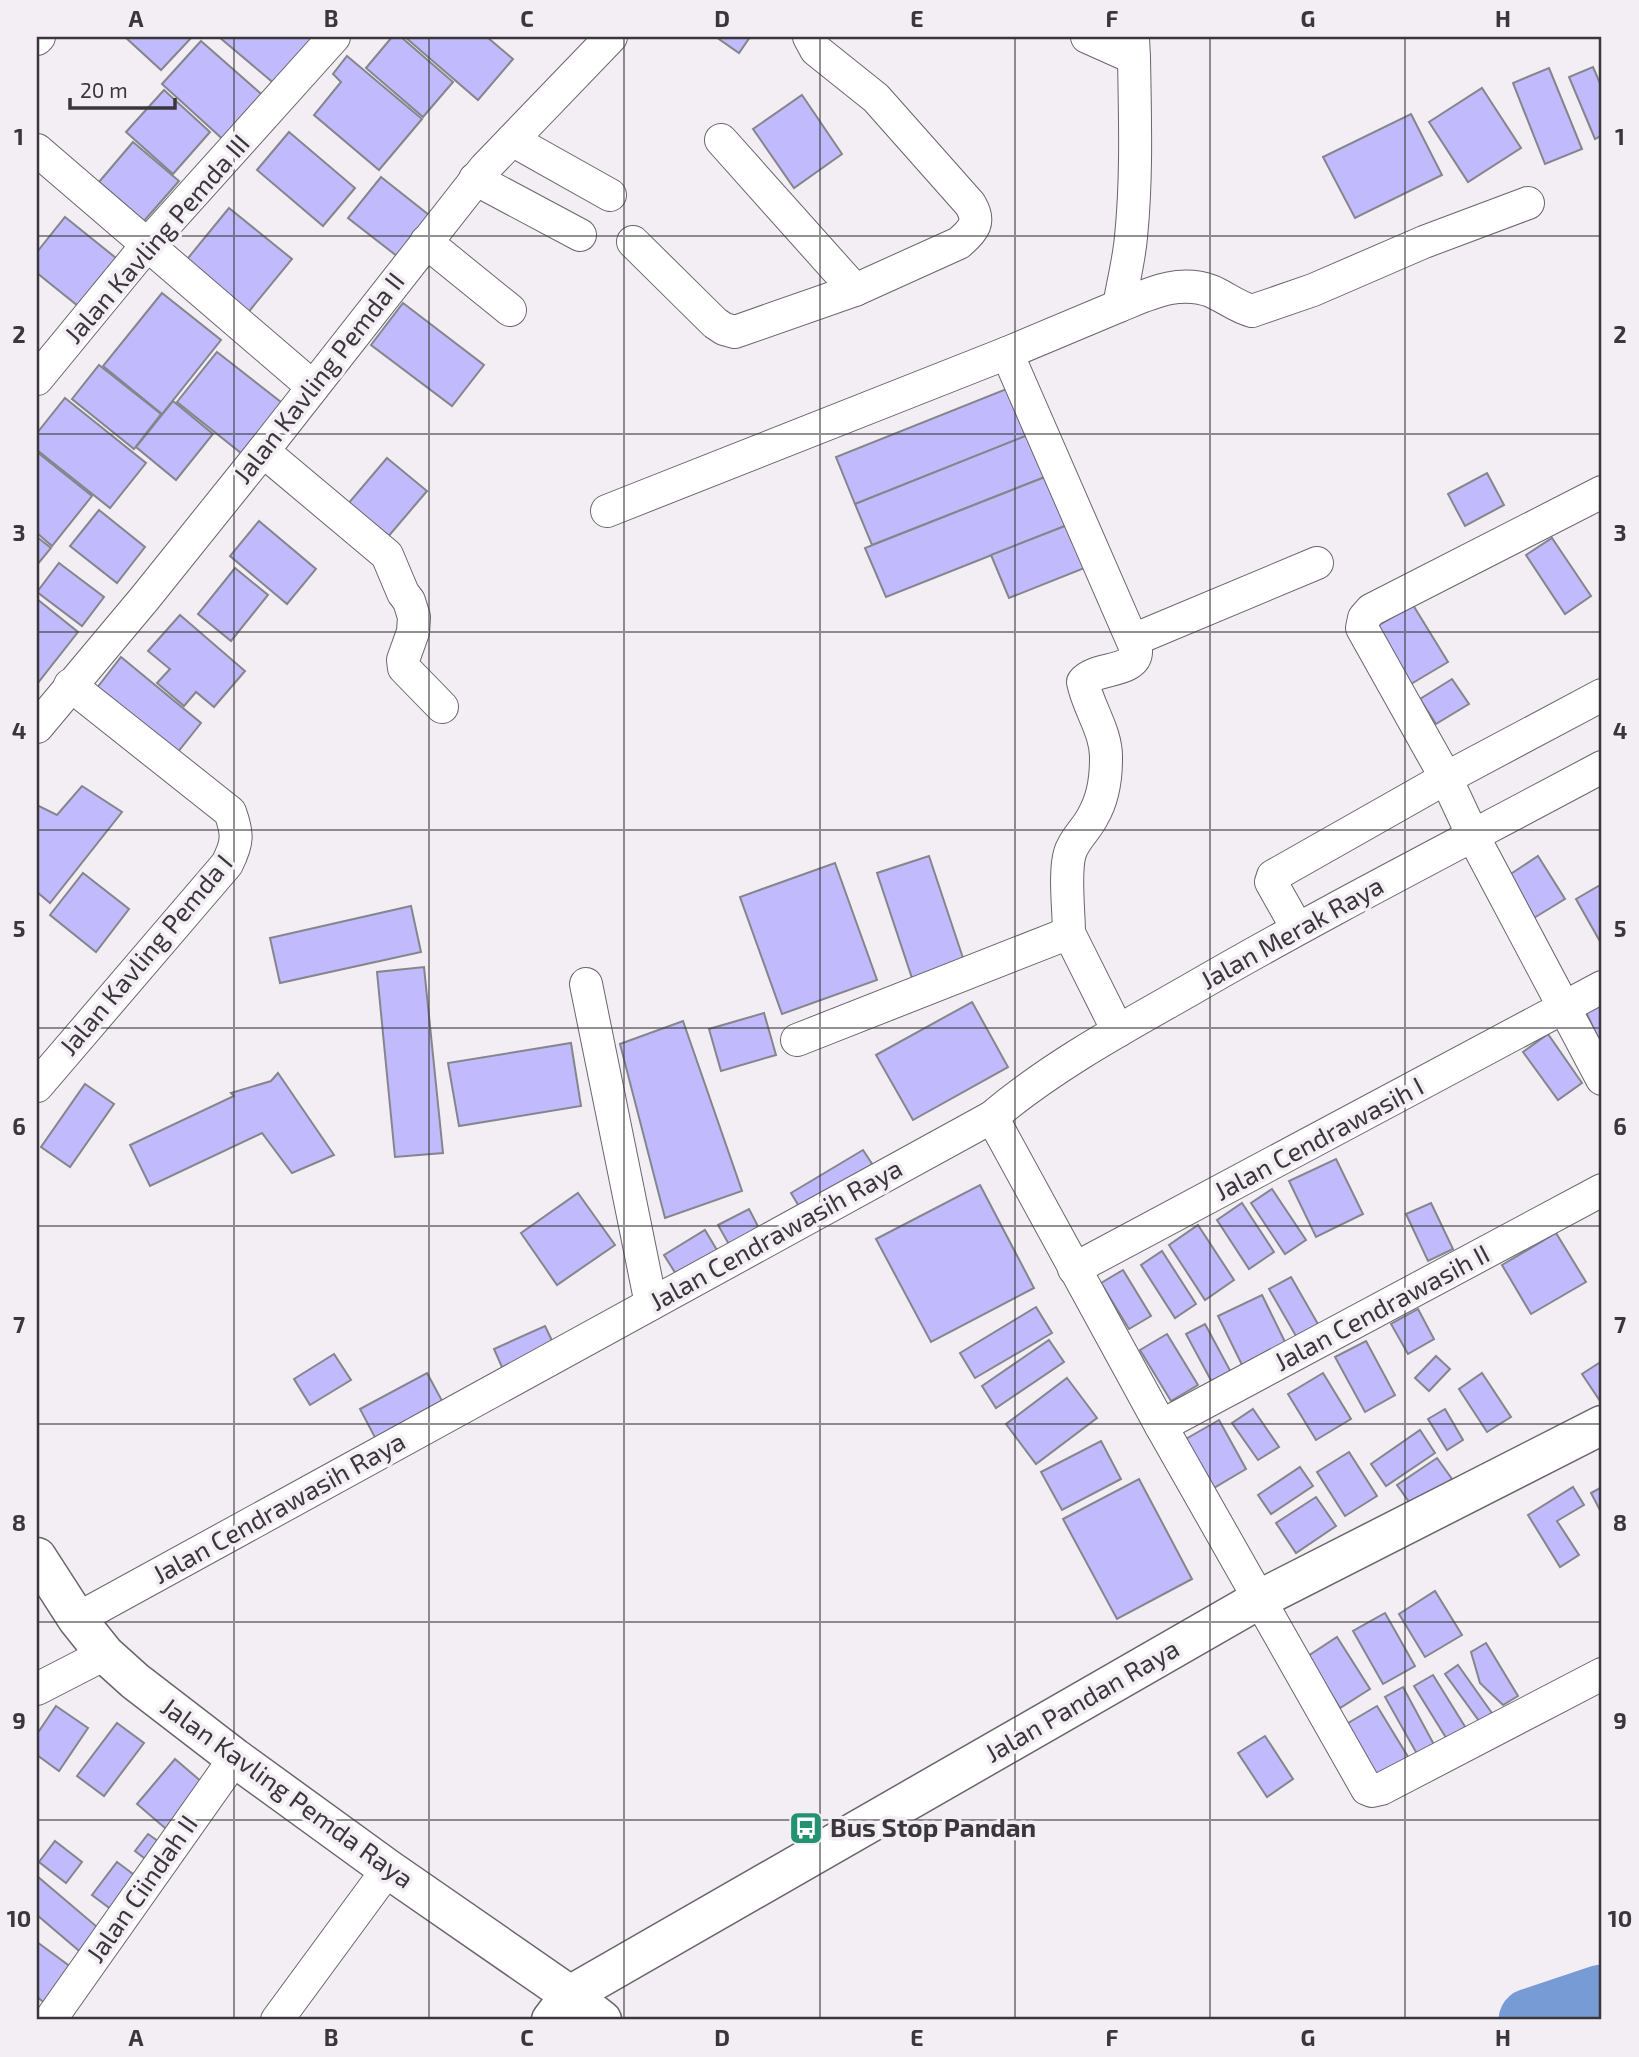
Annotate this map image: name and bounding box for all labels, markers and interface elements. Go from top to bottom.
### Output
text: A [128,4,144,32]
text: B [324,4,338,32]
text: C [520,4,534,32]
text: D [714,4,730,32]
text: E [910,4,924,32]
text: F [1106,4,1119,32]
text: G [1301,4,1315,32]
text: H [1495,4,1511,32]
scale bar [70,66,175,110]
text: 20 m [80,77,128,102]
text: 1 [14,122,24,150]
text: 1 [1615,122,1625,150]
street label: Jalan Kavling Pemda III [57,127,255,349]
street label: Jalan Kavling Pemda II [226,265,410,489]
text: 2 [12,320,26,348]
text: 2 [1613,320,1627,348]
text: 3 [12,518,26,546]
text: 3 [1613,518,1627,546]
text: 4 [12,716,26,744]
text: 4 [1613,716,1627,744]
street label: Jalan Kavling Pemda I [52,847,238,1061]
street label: Jalan Merak Raya [1194,869,1388,995]
text: 5 [13,914,25,942]
text: 5 [1614,914,1626,942]
street label: Jalan Cendrawasih I [1208,1069,1428,1206]
text: 6 [12,1112,26,1140]
text: 6 [1613,1112,1627,1140]
street label: Jalan Cendrawasih Raya [644,1151,907,1316]
street label: Jalan Cendrawasih II [1268,1237,1494,1377]
text: 7 [13,1310,25,1338]
text: 7 [1614,1310,1626,1338]
street label: Jalan Cendrawasih Raya [147,1424,410,1589]
text: 8 [12,1508,26,1536]
text: 8 [1613,1508,1627,1536]
street label: Jalan Pandan Raya [979,1632,1184,1768]
street label: Jalan Kavling Pemda Raya [156,1690,420,1894]
text: 9 [12,1706,26,1734]
text: 9 [1613,1706,1627,1734]
street label: Jalan Ciindah II [79,1809,203,1968]
bus stop icon: Bus Stop Pandan [787,1809,825,1847]
place label: Bus Stop Pandan [830,1811,1036,1842]
text: 10 [7,1904,31,1932]
text: 10 [1608,1904,1632,1932]
text: A [128,2023,144,2051]
text: B [324,2023,338,2051]
text: C [520,2023,534,2051]
text: D [714,2023,730,2051]
text: E [910,2023,924,2051]
text: F [1106,2023,1119,2051]
text: G [1301,2023,1315,2051]
text: H [1495,2023,1511,2051]

